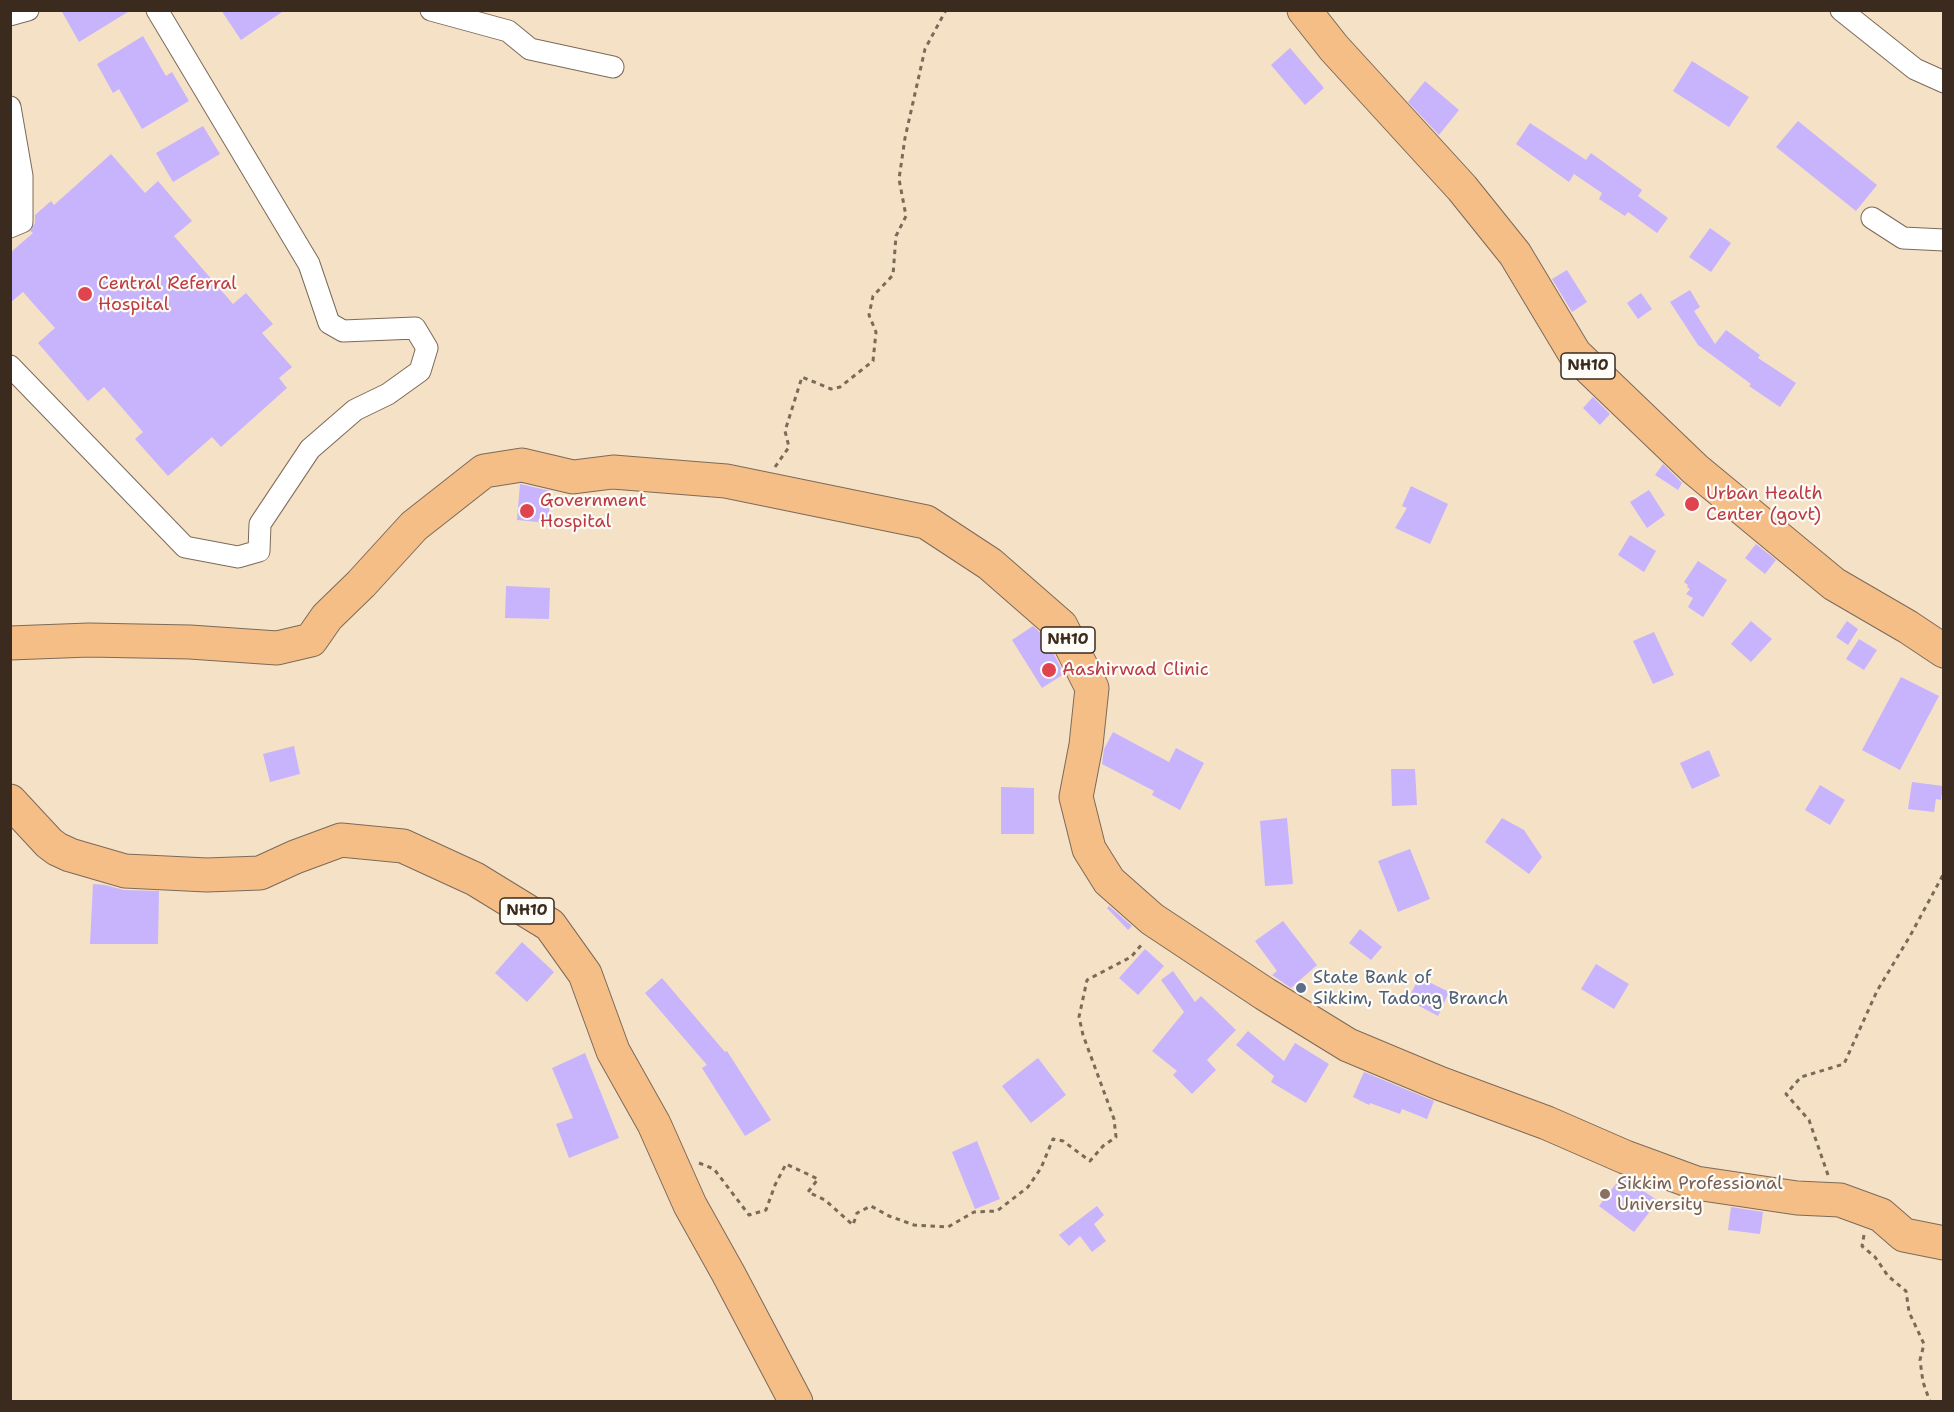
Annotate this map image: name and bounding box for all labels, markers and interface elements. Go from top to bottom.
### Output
place label: Central Referral Hospital [98,273,237,316]
marker: Central Referral Hospital [76,285,94,303]
road number: NH10 [1561,353,1615,379]
place label: Urban Health Center (govt) [1706,483,1823,526]
place label: Government Hospital [540,490,647,532]
marker: Urban Health Center (govt) [1683,495,1701,513]
marker: Government Hospital [518,502,536,520]
road number: NH10 [1041,627,1095,653]
place label: Aashirwad Clinic [1062,659,1209,681]
marker: Aashirwad Clinic [1040,661,1058,679]
road number: NH10 [500,898,554,924]
place label: State Bank of Sikkim, Tadong Branch [1313,967,1508,1010]
marker: State Bank of Sikkim, Tadong Branch [1294,981,1308,995]
place label: Sikkim Professional University [1617,1173,1783,1216]
marker: Sikkim Professional University [1598,1187,1612,1201]

